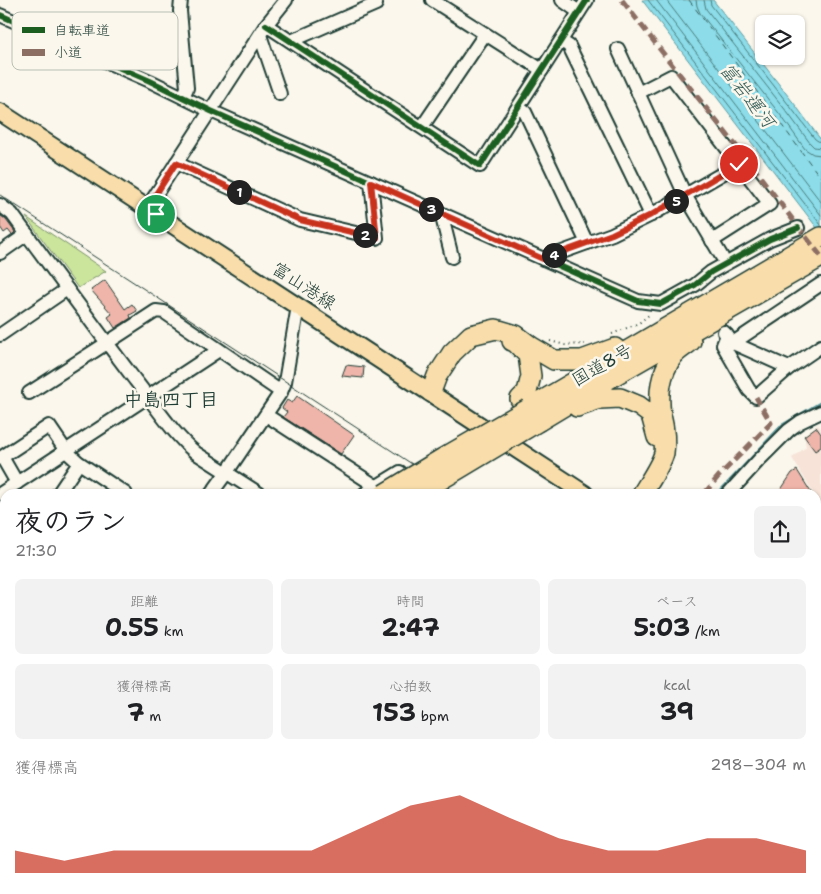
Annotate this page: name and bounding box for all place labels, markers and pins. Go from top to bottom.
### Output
pin [718,143,760,185]
pin: 1 [226,180,252,204]
pin: 5 [664,188,688,214]
pin [135,193,177,235]
pin: 3 [418,196,444,222]
pin: 2 [352,222,378,248]
pin: 4 [542,242,566,268]

